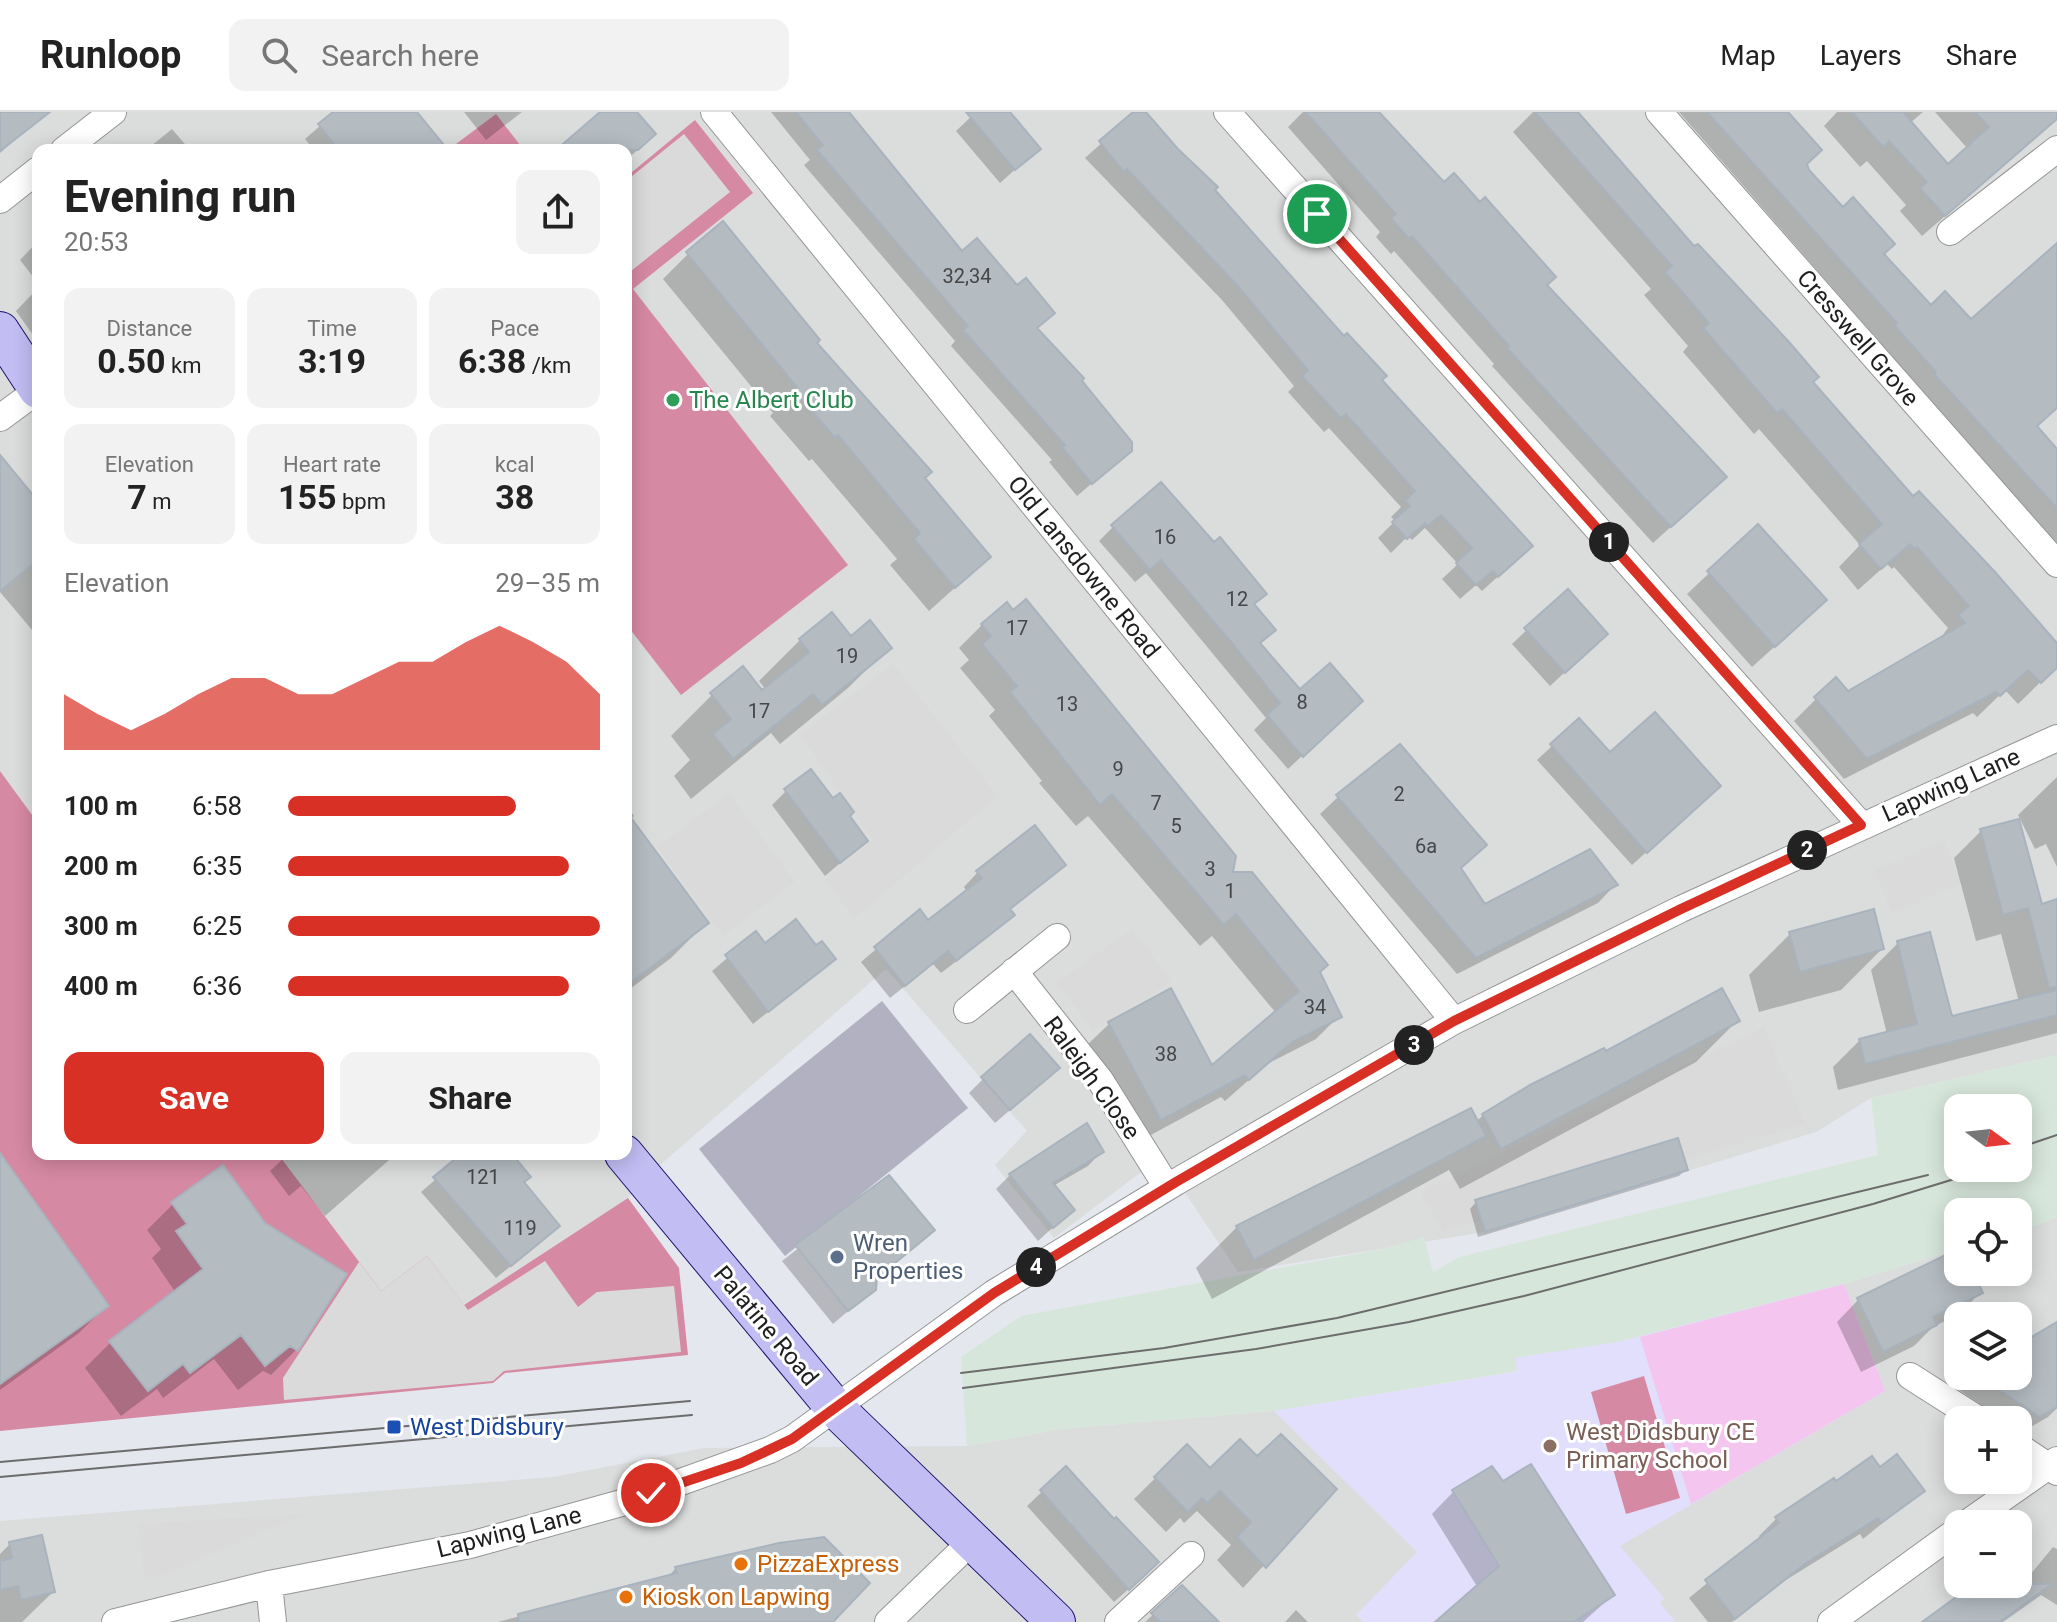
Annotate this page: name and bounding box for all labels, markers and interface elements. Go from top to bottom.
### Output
search box [229,19,789,91]
text: Runloop [40,33,181,77]
icon: search [257,33,301,77]
text: Search here [321,38,479,73]
text: Map [1720,39,1776,72]
text: Layers [1820,39,1902,72]
text: Share [1946,39,2017,72]
button: share [516,170,600,254]
text: Evening run [64,171,296,223]
pin [1283,180,1351,248]
icon: arrive [1295,192,1339,236]
text: 20:53 [64,227,129,257]
house number: 32,34 [943,264,991,288]
street label: Cresswell Grove [1791,264,1925,412]
text: Distance [107,316,192,341]
text: Time [307,316,357,341]
text: Pace [490,316,539,341]
text: 0.50 [97,341,166,381]
text: 3:19 [298,341,366,381]
text: 6:38 [458,341,526,381]
text: km [166,353,201,378]
text: /km [526,353,571,378]
place label: The Albert Club [689,386,854,414]
marker: The Albert Club [664,391,682,409]
text: Elevation [105,452,194,477]
text: Heart rate [283,452,381,477]
text: kcal [495,452,535,477]
street label: Old Lansdowne Road [1002,470,1166,664]
text: 7 [127,477,147,517]
text: 155 [278,477,337,517]
text: 38 [495,477,534,517]
text: m [147,489,171,514]
text: bpm [337,489,386,514]
pin: 1 [1589,522,1629,562]
house number: 16 [1154,525,1176,549]
text: 1 [1603,529,1615,554]
text: Elevation [64,568,169,598]
text: 29–35 m [495,568,600,598]
house number: 12 [1226,587,1248,611]
house number: 17 [1006,616,1028,640]
house number: 19 [836,644,858,668]
house number: 8 [1296,690,1308,714]
house number: 13 [1056,692,1078,716]
house number: 17 [748,699,770,723]
street label: Lapwing Lane [1878,742,2024,828]
house number: 9 [1112,757,1124,781]
house number: 2 [1393,782,1405,806]
text: 100 m [64,791,138,821]
text: 6:58 [192,791,242,821]
house number: 7 [1150,791,1162,815]
house number: 5 [1170,814,1182,838]
pin: 2 [1787,830,1827,870]
house number: 6a [1415,834,1437,858]
text: 2 [1801,837,1813,862]
text: 200 m [64,851,138,881]
text: 6:35 [192,851,242,881]
house number: 3 [1204,857,1216,881]
house number: 1 [1224,879,1236,903]
text: 300 m [64,911,138,941]
text: 6:25 [192,911,242,941]
text: 400 m [64,971,138,1001]
text: 6:36 [192,971,242,1001]
house number: 34 [1304,995,1326,1019]
street label: Raleigh Close [1038,1011,1146,1145]
pin: 3 [1394,1025,1434,1065]
text: 3 [1408,1032,1420,1057]
house number: 38 [1155,1042,1177,1066]
button: Save [64,1052,324,1144]
button: Share [340,1052,600,1144]
north arrow [1944,1094,2032,1182]
map controls [1944,1094,2032,1598]
house number: 121 [466,1165,500,1189]
button: locate [1944,1198,2032,1286]
house number: 119 [503,1216,537,1240]
place label: Wren Properties [853,1229,963,1285]
pin: 4 [1016,1247,1056,1287]
marker: Wren Properties [828,1248,846,1266]
text: 4 [1030,1254,1042,1279]
street label: Palatine Road [708,1260,824,1392]
button: layers [1944,1302,2032,1390]
button: + [1944,1406,2032,1494]
place label: West Didsbury [410,1413,564,1441]
marker: West Didsbury [385,1418,403,1436]
place label: West Didsbury CE Primary School [1566,1418,1755,1474]
marker: West Didsbury CE Primary School [1541,1437,1559,1455]
pin [617,1459,685,1527]
icon: check [629,1471,673,1515]
street label: Lapwing Lane [434,1501,584,1563]
button: − [1944,1510,2032,1598]
place label: PizzaExpress [757,1550,899,1578]
marker: PizzaExpress [732,1555,750,1573]
place label: Kiosk on Lapwing [642,1583,830,1611]
marker: Kiosk on Lapwing [617,1588,635,1606]

